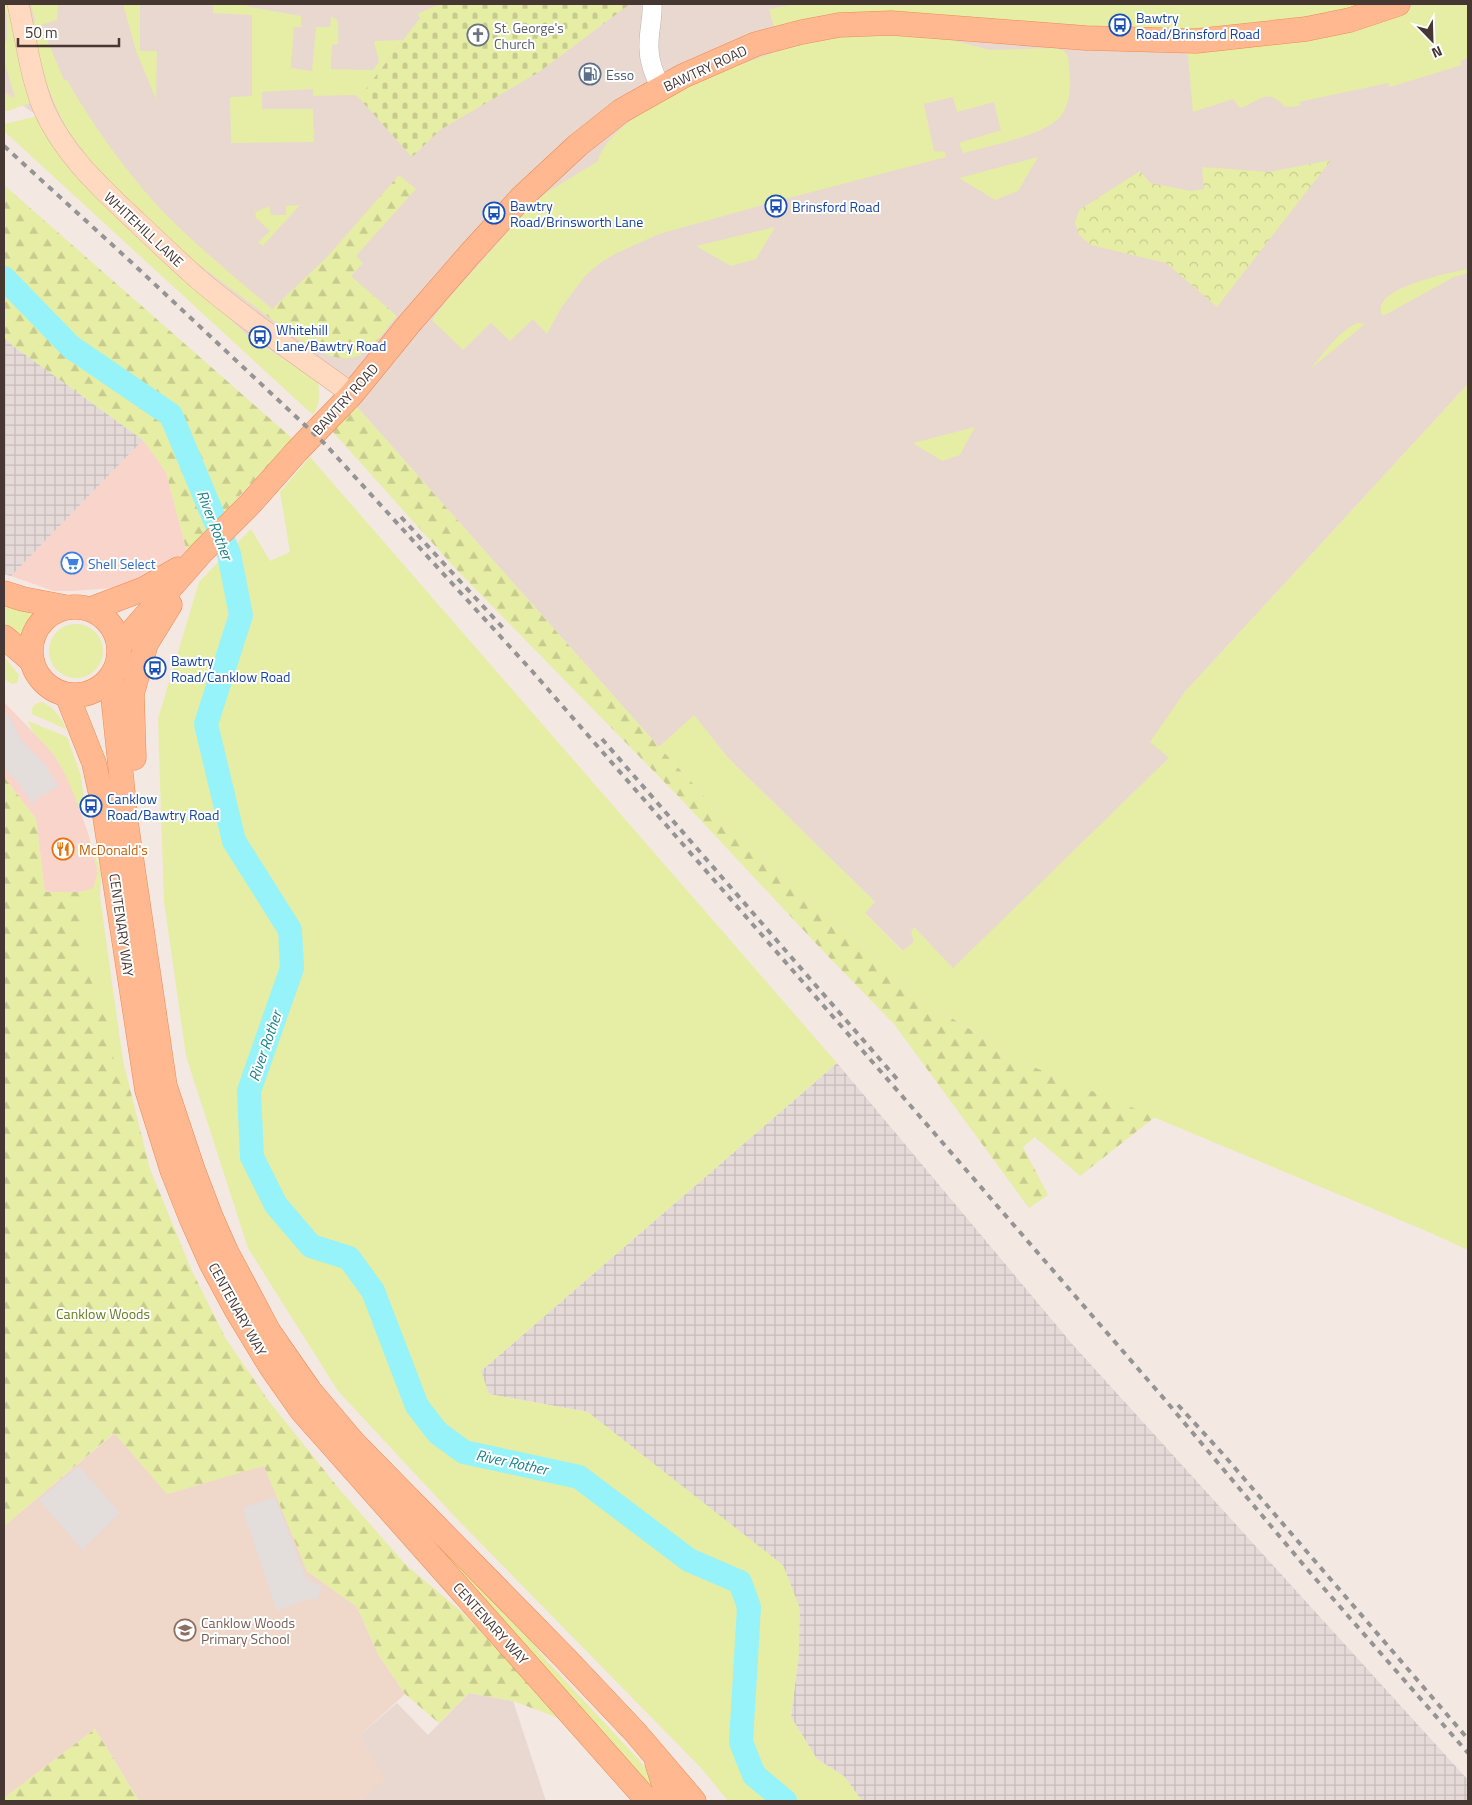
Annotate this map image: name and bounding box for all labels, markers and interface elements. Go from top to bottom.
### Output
place label: Bawtry Road/Brinsford Road [1136,7,1260,44]
bus stop icon: Bawtry Road/Brinsford Road [1108,13,1132,37]
scale bar [18,15,119,47]
north arrow [1407,15,1457,65]
place label: St. George's Church [494,17,564,54]
text: 50 m [25,21,58,44]
church icon: St. George's Church [466,23,490,47]
street label: BAWTRY ROAD [660,39,750,97]
text: N [1429,41,1446,64]
fuel station icon: Esso [578,62,602,86]
place label: Esso [606,64,634,85]
street label: WHITEHILL LANE [100,187,189,272]
bus stop icon: Brinsford Road [764,194,788,218]
place label: Bawtry Road/Brinsworth Lane [510,195,643,232]
place label: Brinsford Road [792,196,880,217]
bus stop icon: Bawtry Road/Brinsworth Lane [482,201,506,225]
place label: Whitehill Lane/Bawtry Road [276,319,386,356]
bus stop icon: Whitehill Lane/Bawtry Road [248,325,272,349]
street label: BAWTRY ROAD [307,358,383,440]
water label: River Rother [191,487,240,565]
supermarket icon: Shell Select [60,551,84,575]
place label: Shell Select [88,553,156,574]
place label: Bawtry Road/Canklow Road [171,650,290,687]
bus stop icon: Bawtry Road/Canklow Road [143,656,167,680]
place label: Canklow Road/Bawtry Road [107,788,219,825]
bus stop icon: Canklow Road/Bawtry Road [79,794,103,818]
restaurant icon: McDonald's [51,837,75,861]
place label: McDonald's [79,839,148,860]
street label: CENTENARY WAY [104,872,140,978]
water label: River Rother [242,1006,288,1084]
street label: CENTENARY WAY [204,1258,273,1360]
park label: Canklow Woods [56,1303,150,1324]
water label: River Rother [474,1443,552,1481]
street label: CENTENARY WAY [448,1577,534,1669]
place label: Canklow Woods Primary School [201,1612,295,1649]
school or university icon: Canklow Woods Primary School [173,1618,197,1642]

